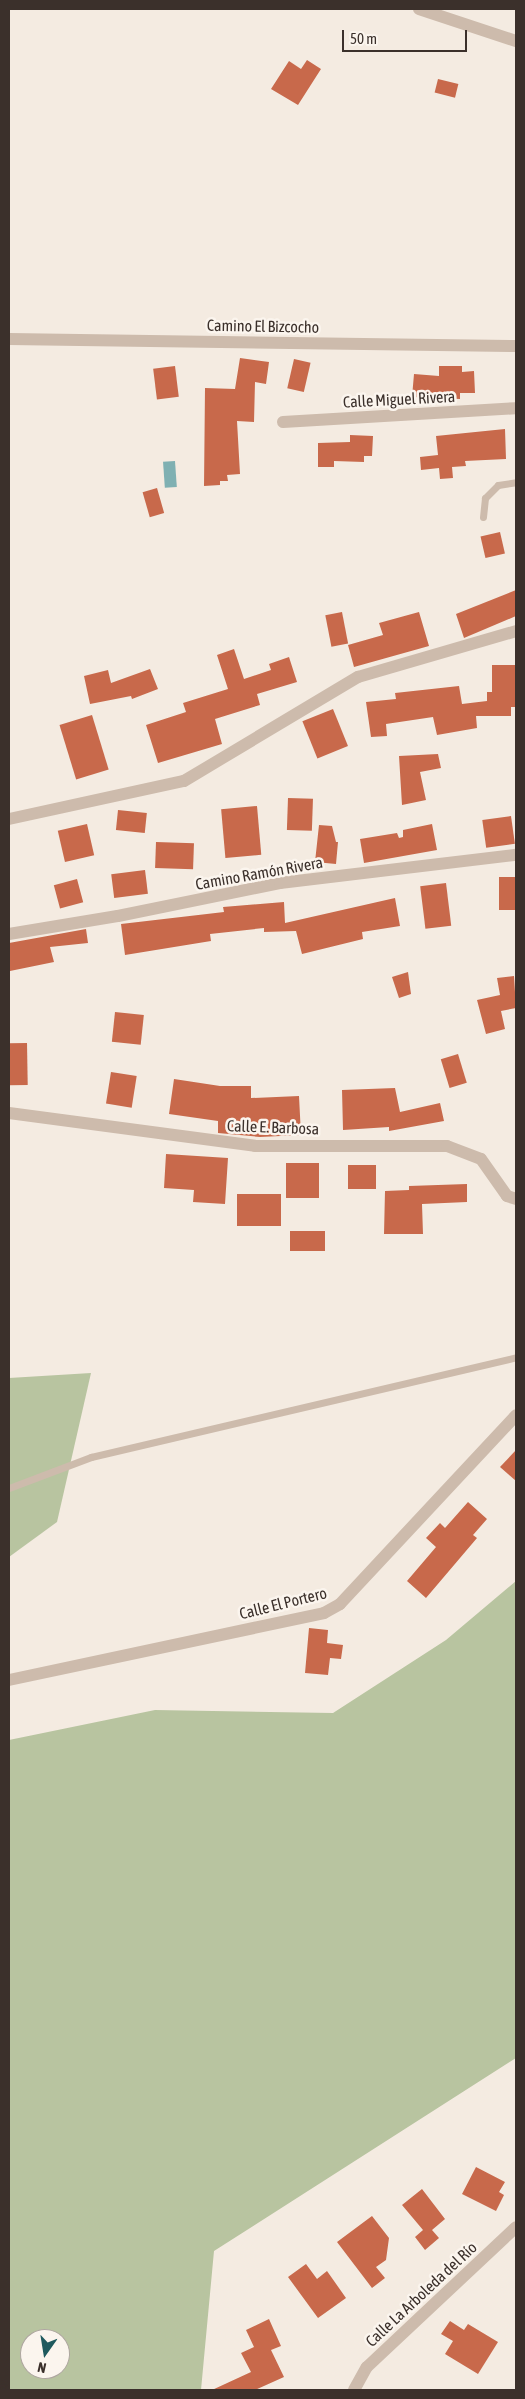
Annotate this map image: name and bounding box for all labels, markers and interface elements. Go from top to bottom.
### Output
scale bar [345,20,470,52]
text: 50 m [350,30,377,47]
street label: Camino El Bizcocho [207,315,319,337]
street label: Calle Miguel Rivera [342,386,456,412]
street label: Camino Ramón Rivera [194,852,324,894]
street label: Calle E. Barbosa [227,1116,319,1138]
street label: Calle El Portero [237,1583,329,1623]
street label: Calle La Arboleda del Río [361,2238,481,2350]
north arrow [20,2329,70,2379]
text: N [36,2359,48,2376]

